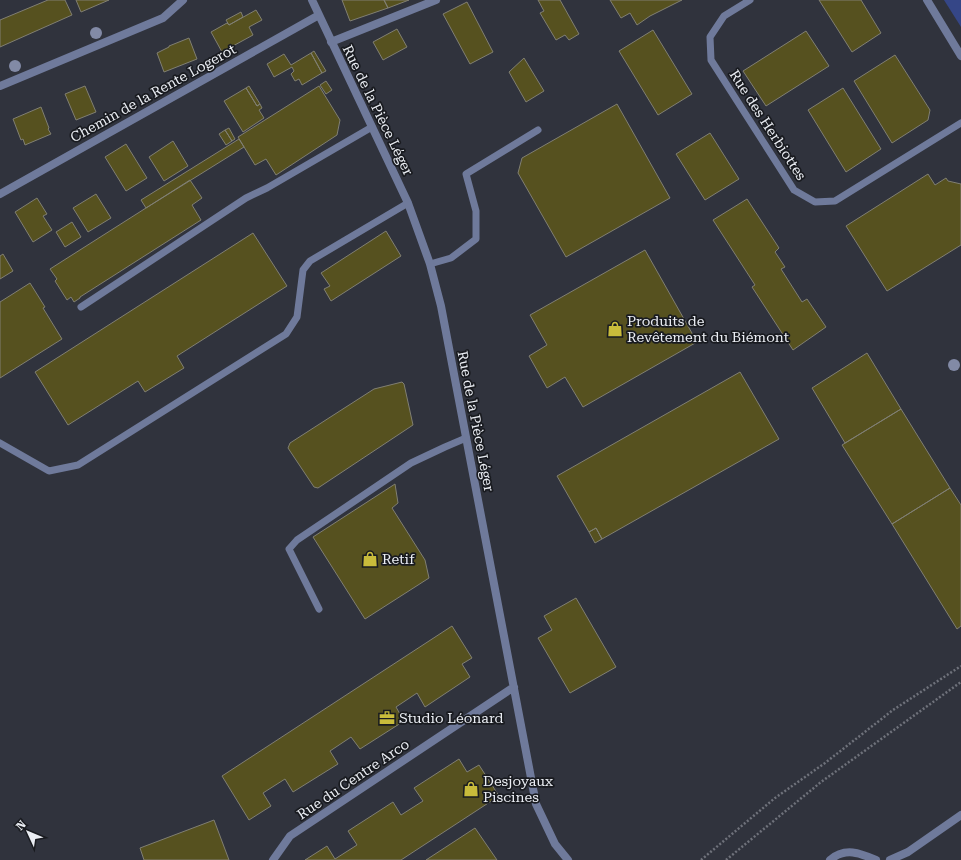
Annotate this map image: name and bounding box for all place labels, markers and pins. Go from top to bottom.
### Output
place label: Produits de Revêtement du Biémont [627,313,789,345]
shop icon: Produits de Revêtement du Biémont [606,320,624,338]
shop icon: Retif [361,550,379,568]
place label: Retif [382,551,415,567]
office icon: Studio Léonard [378,709,396,727]
place label: Studio Léonard [399,710,504,726]
place label: Desjoyaux Piscines [483,773,553,805]
shop icon: Desjoyaux Piscines [462,780,480,798]

